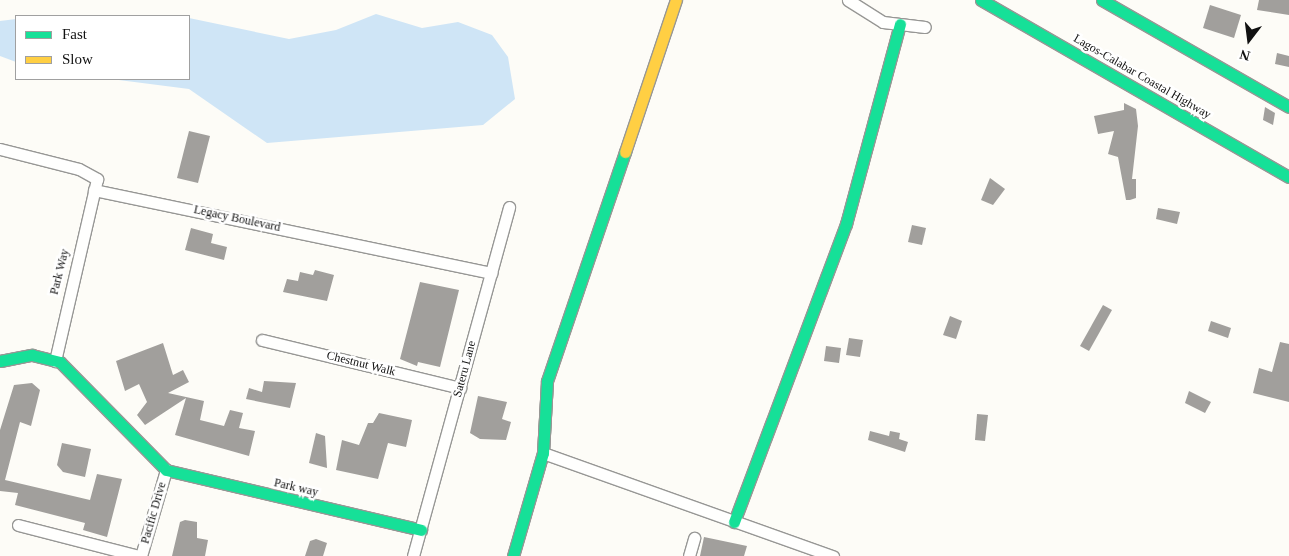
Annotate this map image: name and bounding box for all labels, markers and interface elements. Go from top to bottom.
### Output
legend [15,15,190,80]
north arrow [1224,15,1274,65]
text: Fast [62,26,87,42]
street label: Lagos-Calabar Coastal Highway [1071,32,1213,122]
text: N [1238,46,1252,64]
text: Slow [62,51,93,67]
street label: Legacy Boulevard [192,203,282,235]
street label: Park Way [47,248,73,296]
street label: Sateru Lane [451,339,479,399]
street label: Chestnut Walk [325,348,397,380]
street label: Park way [272,476,320,500]
street label: Pacific Drive [138,480,170,546]

